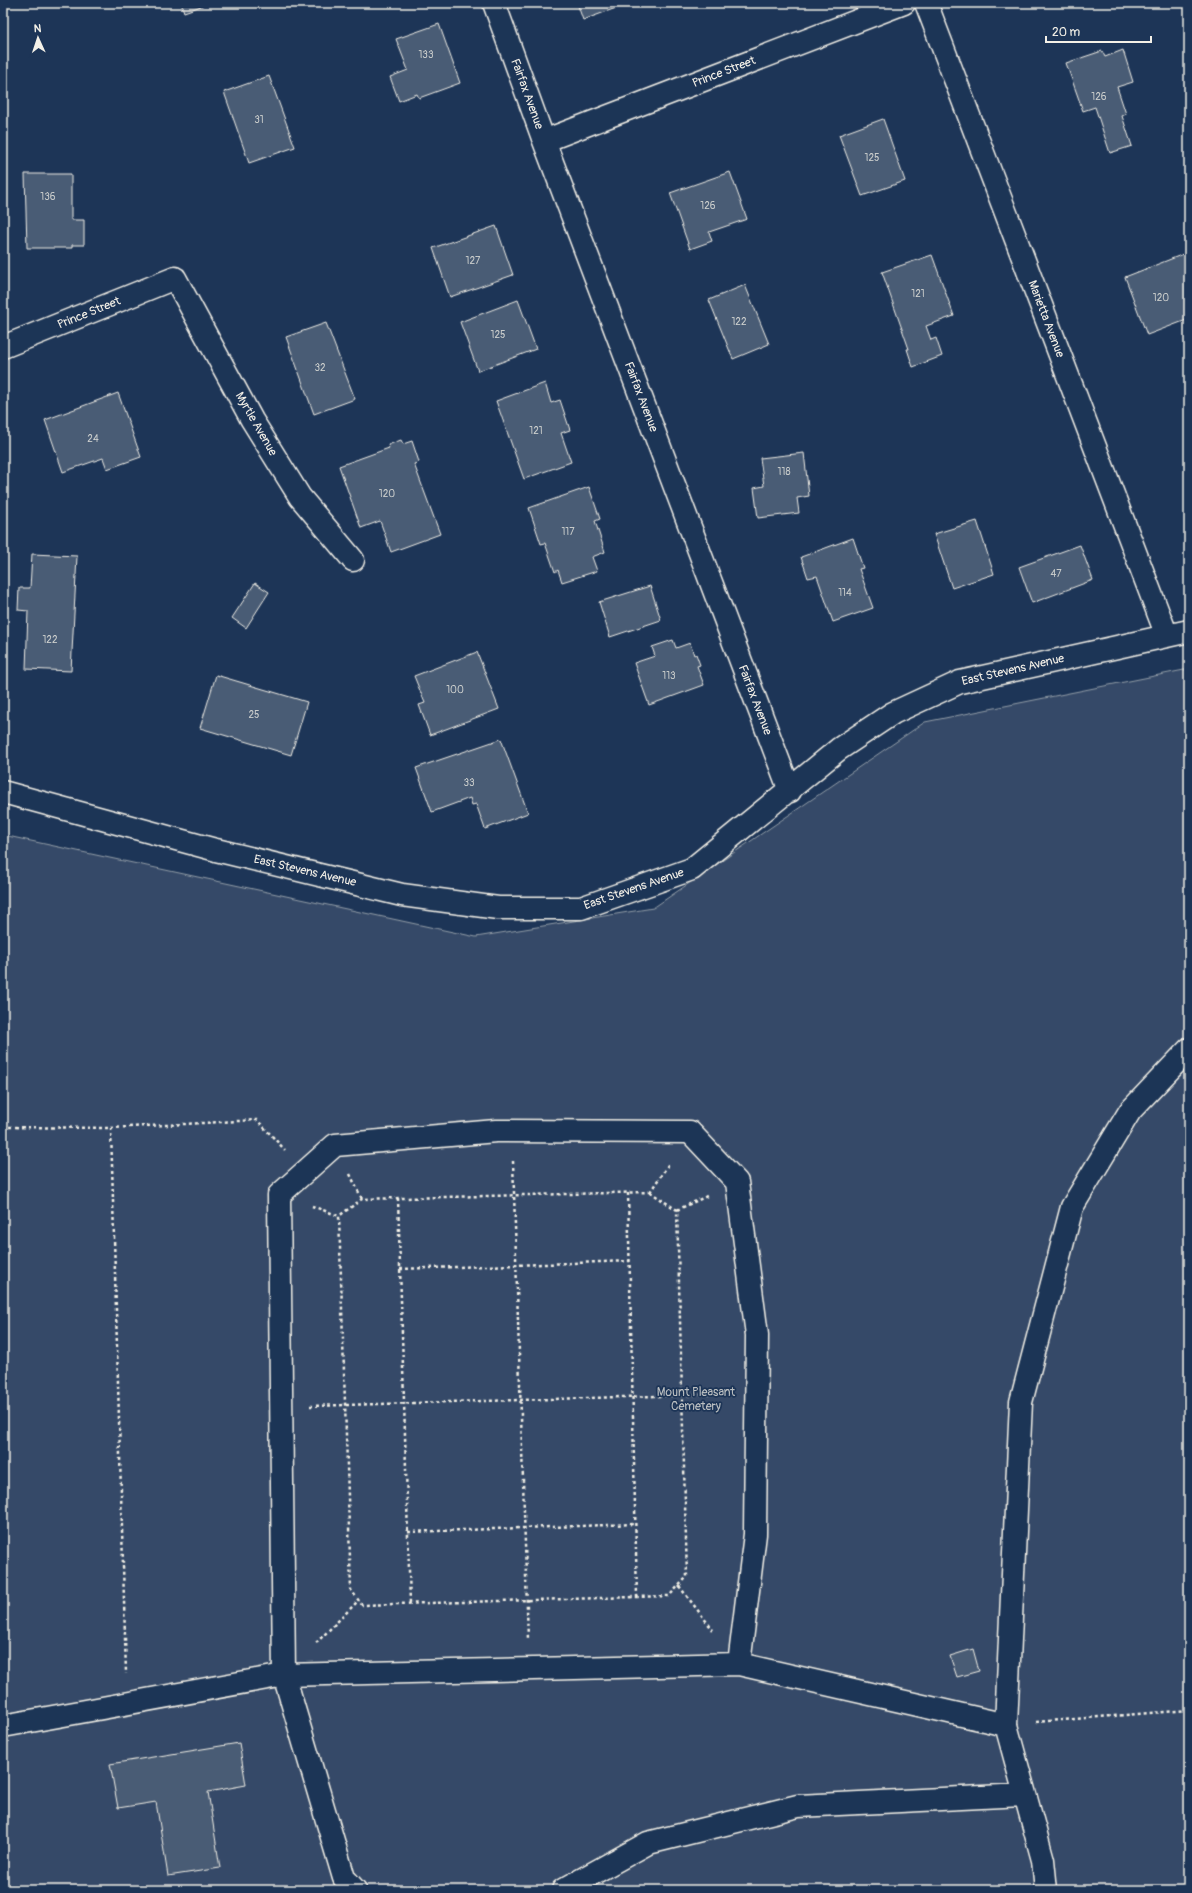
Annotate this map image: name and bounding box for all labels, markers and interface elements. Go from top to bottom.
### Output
north arrow [18,18,58,58]
scale bar [1046,18,1151,44]
text: N [33,22,42,35]
text: 20 m [1052,25,1081,40]
house number: 133 [418,49,434,61]
street label: Prince Street [690,53,758,91]
street label: Fairfax Avenue [507,57,547,131]
house number: 126 [1091,91,1107,103]
house number: 31 [254,114,264,126]
house number: 125 [865,152,879,164]
house number: 136 [40,191,56,203]
house number: 126 [700,200,716,212]
house number: 127 [466,255,481,267]
street label: Marietta Avenue [1024,278,1068,360]
house number: 121 [911,288,925,300]
house number: 120 [1153,292,1169,304]
street label: Prince Street [55,294,123,332]
house number: 122 [731,316,747,328]
house number: 125 [491,329,505,341]
street label: Fairfax Avenue [621,360,661,434]
house number: 32 [314,362,326,374]
street label: Myrtle Avenue [232,389,280,459]
house number: 121 [529,425,543,437]
house number: 24 [87,433,99,445]
house number: 118 [778,466,790,478]
house number: 120 [379,488,395,500]
house number: 117 [561,526,575,538]
house number: 47 [1050,568,1062,580]
house number: 114 [838,587,852,599]
house number: 122 [42,634,58,646]
street label: East Stevens Avenue [960,651,1066,689]
street label: Fairfax Avenue [735,663,775,737]
house number: 113 [662,670,676,682]
house number: 100 [446,684,464,696]
house number: 25 [248,709,260,721]
house number: 33 [463,777,475,789]
street label: East Stevens Avenue [252,852,358,890]
street label: East Stevens Avenue [582,865,686,913]
park label: Mount Pleasant Cemetery [657,1385,735,1414]

